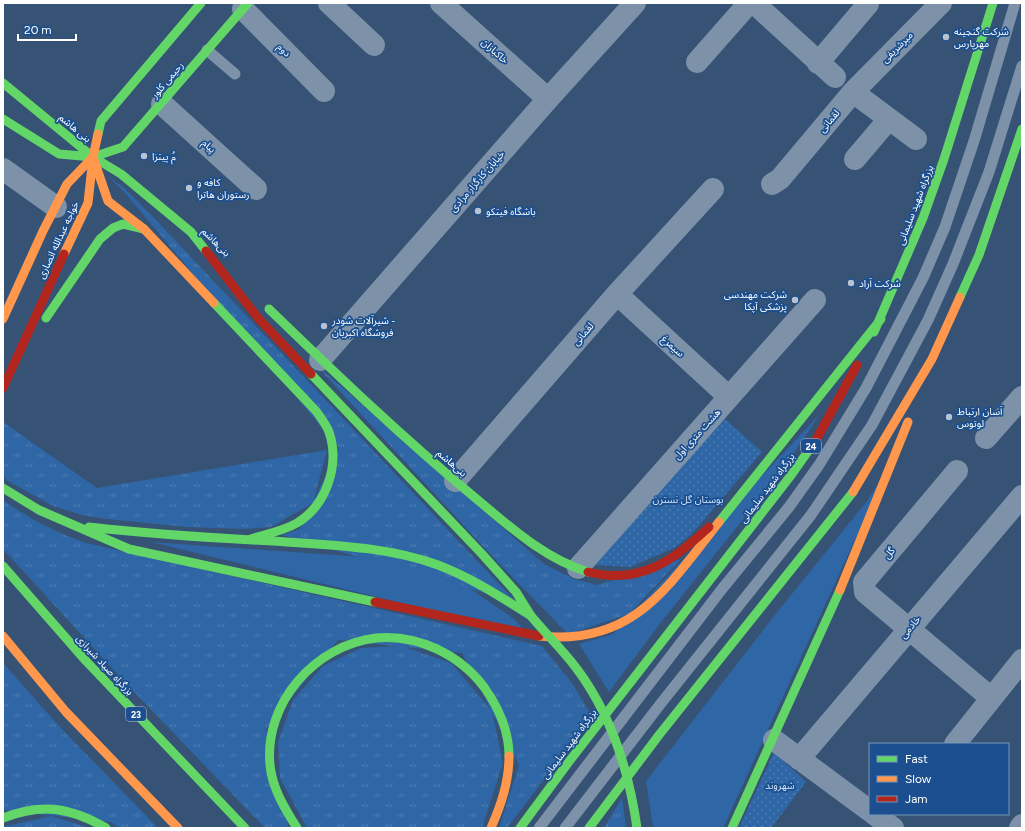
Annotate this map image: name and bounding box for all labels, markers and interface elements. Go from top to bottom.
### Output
scale bar [18,16,76,42]
text: 20 m [24,23,52,37]
place label: شرکت گنجینه مهرپارس [954,25,1009,50]
street label: میرشریفی [878,28,916,66]
marker: شرکت گنجینه مهرپارس [941,32,951,42]
street label: خاکبازان [479,35,511,67]
street label: دوم [273,40,294,61]
street label: رحیمی کلور [147,59,186,102]
street label: لقمانی [816,106,843,135]
street label: بنی هاشم [56,111,94,146]
street label: پیام [198,136,219,157]
street label: خیابان کارگزار مرادی [447,147,508,215]
place label: مُ پیتزا [152,150,176,165]
marker: مُ پیتزا [139,151,149,161]
street label: بزرگراه شهید سلیمانی [894,163,936,247]
place label: کافه و رستوران هاترا [197,176,250,201]
marker: کافه و رستوران هاترا [184,183,194,193]
street label: خواجه عبدالله انصاری [34,199,82,281]
place label: باشگاه فیتکو [486,205,536,218]
marker: باشگاه فیتکو [473,206,483,216]
street label: بنی‌هاشم [198,225,233,260]
place label: شرکت آراد [859,277,901,290]
marker: شرکت آراد [846,278,856,288]
place label: شرکت مهندسی پزشکی آپکا [724,288,787,313]
marker: شرکت مهندسی پزشکی آپکا [790,295,800,305]
place label: شیرآلات شودر - فروشگاه اکبریان [331,314,396,339]
street label: لقمانی [569,320,597,348]
marker: شیرآلات شودر - فروشگاه اکبریان [319,321,329,331]
street label: سیمرغ [658,332,687,361]
place label: آسان ارتباط لوتوس [957,405,1003,430]
street label: هشت متری اول [671,406,724,462]
marker: آسان ارتباط لوتوس [944,412,954,422]
road number: 24 [801,439,821,453]
street label: بنی‌هاشم [434,446,470,481]
street label: بزرگراه شهید سلیمانی [736,450,798,526]
park label: بوستان گل نسترن [653,493,724,506]
street label: گل [880,544,898,562]
street label: خادمی [897,613,923,641]
street label: بزرگراه صیاد شیرازی [73,632,137,698]
street label: بزرگراه شهید سلیمانی [538,706,600,782]
road number: 23 [126,707,146,721]
legend [869,743,1009,815]
text: Fast [905,752,928,766]
text: Slow [905,772,932,786]
park label: شهروند [765,779,795,792]
text: Jam [905,792,928,806]

